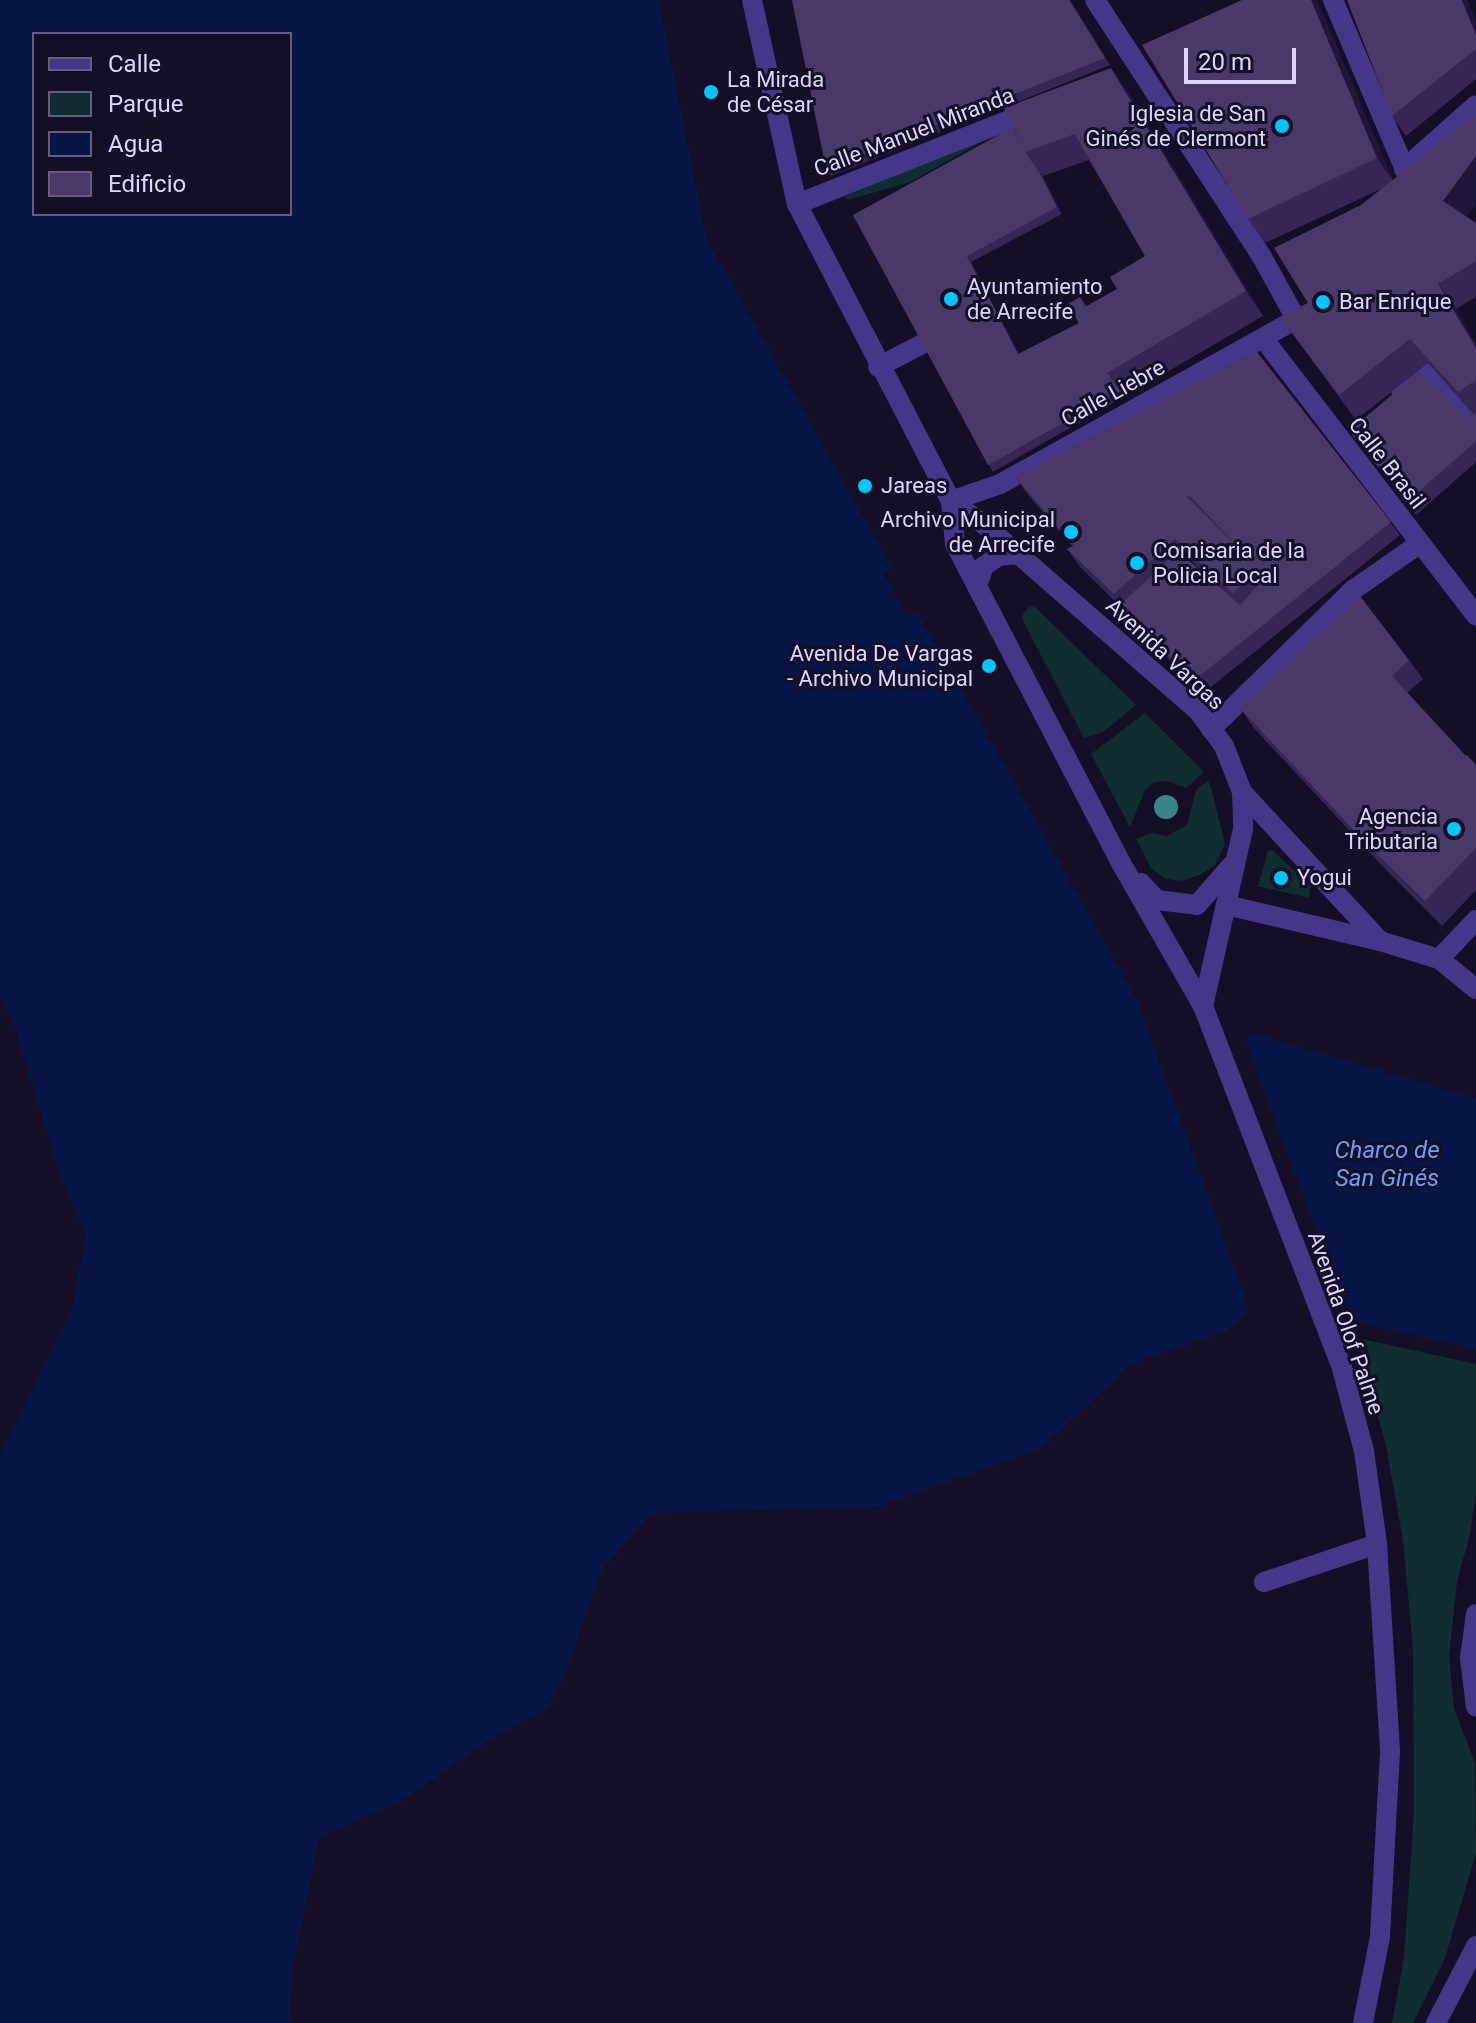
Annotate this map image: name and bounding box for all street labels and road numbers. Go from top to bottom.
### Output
street label: Calle Manuel Miranda [810,82,1018,182]
street label: Calle Liebre [1057,354,1169,432]
street label: Calle Brasil [1343,412,1431,514]
street label: Avenida Vargas [1101,593,1229,715]
street label: Avenida Olof Palme [1302,1228,1390,1418]

